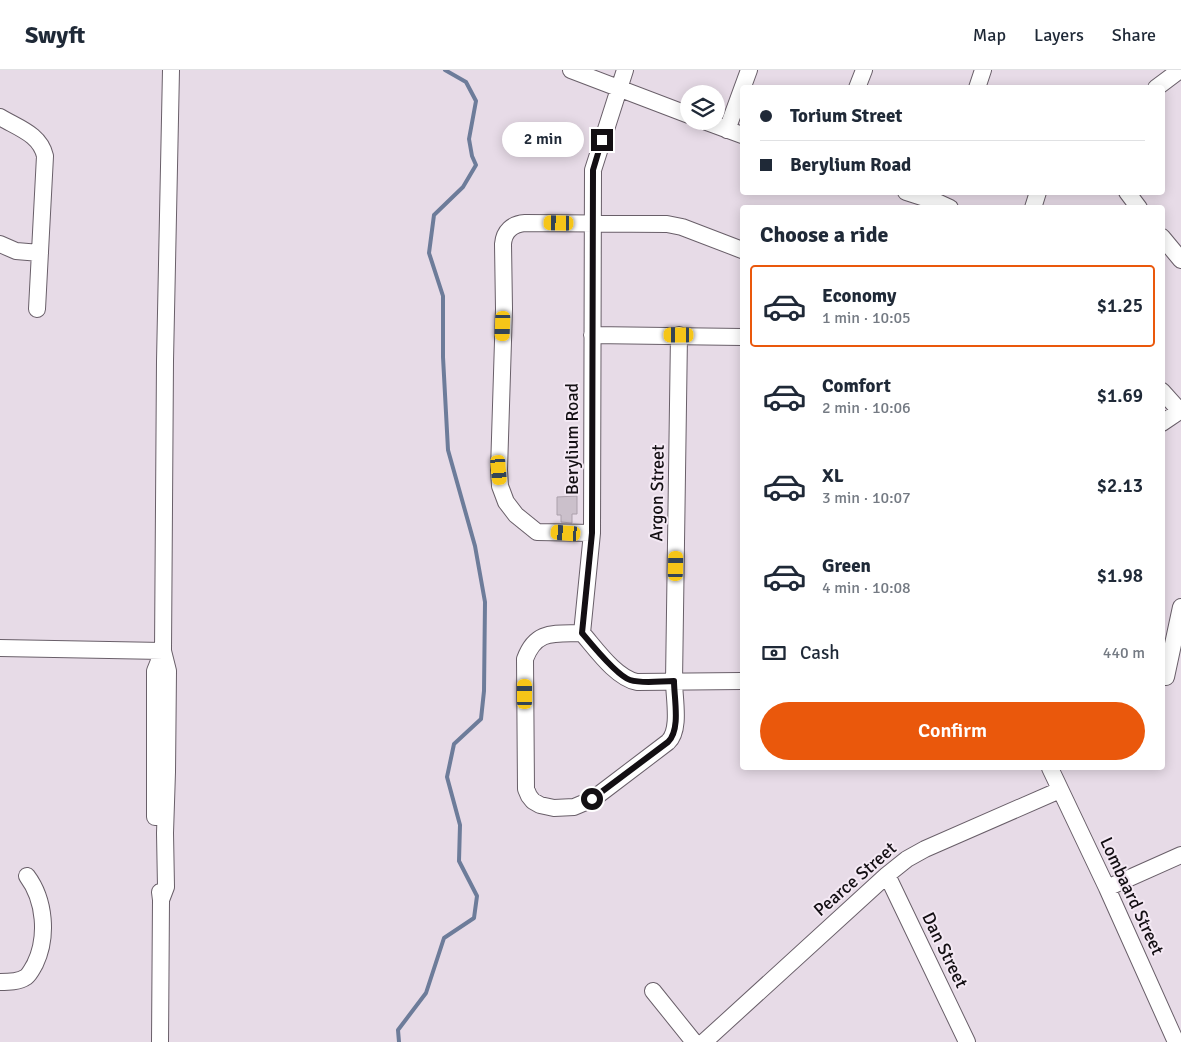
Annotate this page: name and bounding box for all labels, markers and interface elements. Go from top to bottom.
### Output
text: Swyft [25,20,85,50]
text: Map [973,24,1006,46]
text: Layers [1034,24,1084,46]
text: Share [1112,24,1156,46]
map controls [680,85,725,130]
button: layers [680,85,725,130]
text: Torium Street [790,104,902,128]
callout: 2 min [502,122,584,158]
text: 2 min [524,129,562,149]
route end [591,129,613,151]
text: Berylium Road [790,153,911,177]
car [543,215,574,231]
text: Choose a ride [760,221,888,248]
icon: car [762,284,807,329]
text: Economy [822,284,896,308]
text: $1.25 [1097,294,1143,318]
text: 1 min · 10:05 [822,308,911,328]
car [494,311,511,341]
car [664,328,694,343]
icon: car [762,374,807,419]
text: Comfort [822,374,891,398]
street label: Berylium Road [561,383,583,495]
text: $1.69 [1097,384,1143,408]
text: 2 min · 10:06 [822,398,911,418]
street label: Argon Street [645,444,669,542]
car [490,454,507,486]
icon: car [762,464,807,509]
text: XL [822,464,844,488]
text: $2.13 [1097,474,1143,498]
text: 3 min · 10:07 [822,488,911,508]
car [550,524,581,542]
car [668,551,683,581]
icon: car [762,554,807,599]
text: Green [822,554,871,578]
text: $1.98 [1097,564,1143,588]
text: 4 min · 10:08 [822,578,911,598]
icon: cash [760,639,788,667]
text: Cash [800,641,840,665]
text: 440 m [1103,643,1145,663]
car [517,679,532,709]
button: Confirm [760,702,1145,760]
route start [581,788,603,810]
street label: Lombaard Street [1095,834,1169,958]
street label: Pearce Street [809,837,901,921]
street label: Dan Street [917,909,973,991]

